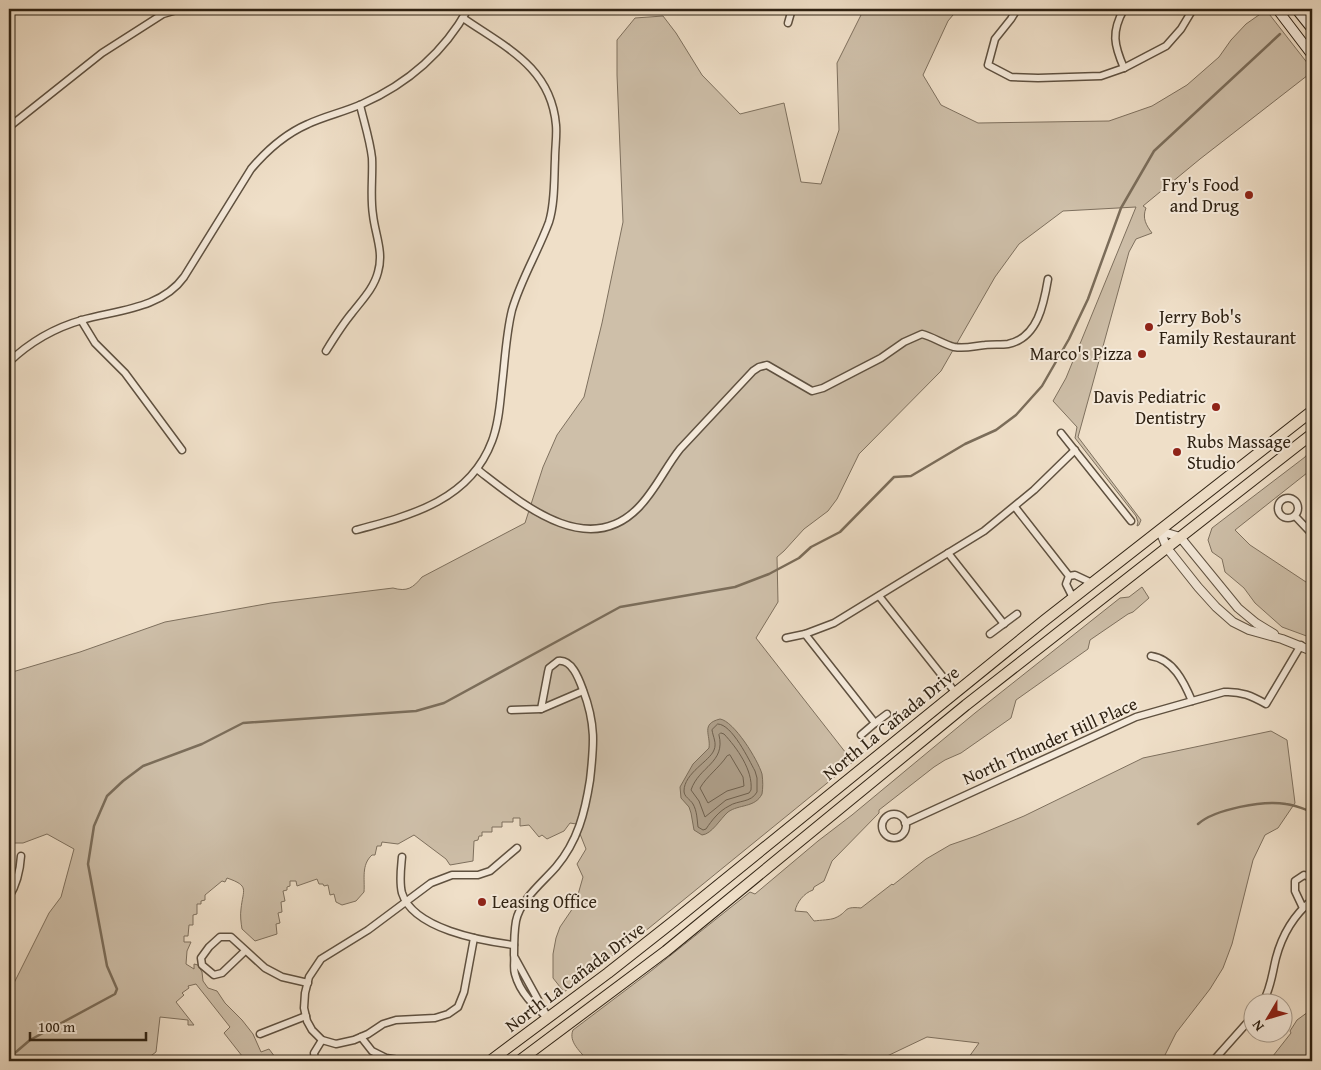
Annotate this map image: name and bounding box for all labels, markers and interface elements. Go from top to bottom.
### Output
place label: Fry's Food and Drug [1162,171,1239,219]
marker: Fry's Food and Drug [1243,189,1255,201]
place label: Jerry Bob's Family Restaurant [1157,303,1297,351]
marker: Jerry Bob's Family Restaurant [1143,321,1155,333]
place label: Marco's Pizza [1030,340,1132,367]
marker: Marco's Pizza [1136,348,1148,360]
place label: Davis Pediatric Dentistry [1094,383,1206,431]
marker: Davis Pediatric Dentistry [1210,401,1222,413]
place label: Rubs Massage Studio [1187,428,1291,476]
marker: Rubs Massage Studio [1171,446,1183,458]
street label: North La Cañada Drive [816,659,965,786]
street label: North Thunder Hill Place [958,690,1142,791]
place label: Leasing Office [492,888,597,915]
marker: Leasing Office [476,896,488,908]
street label: North La Cañada Drive [499,915,650,1038]
north arrow [1244,992,1294,1042]
scale bar [30,1010,146,1042]
text: 100 m [38,1016,76,1037]
text: N [1247,1016,1269,1036]

